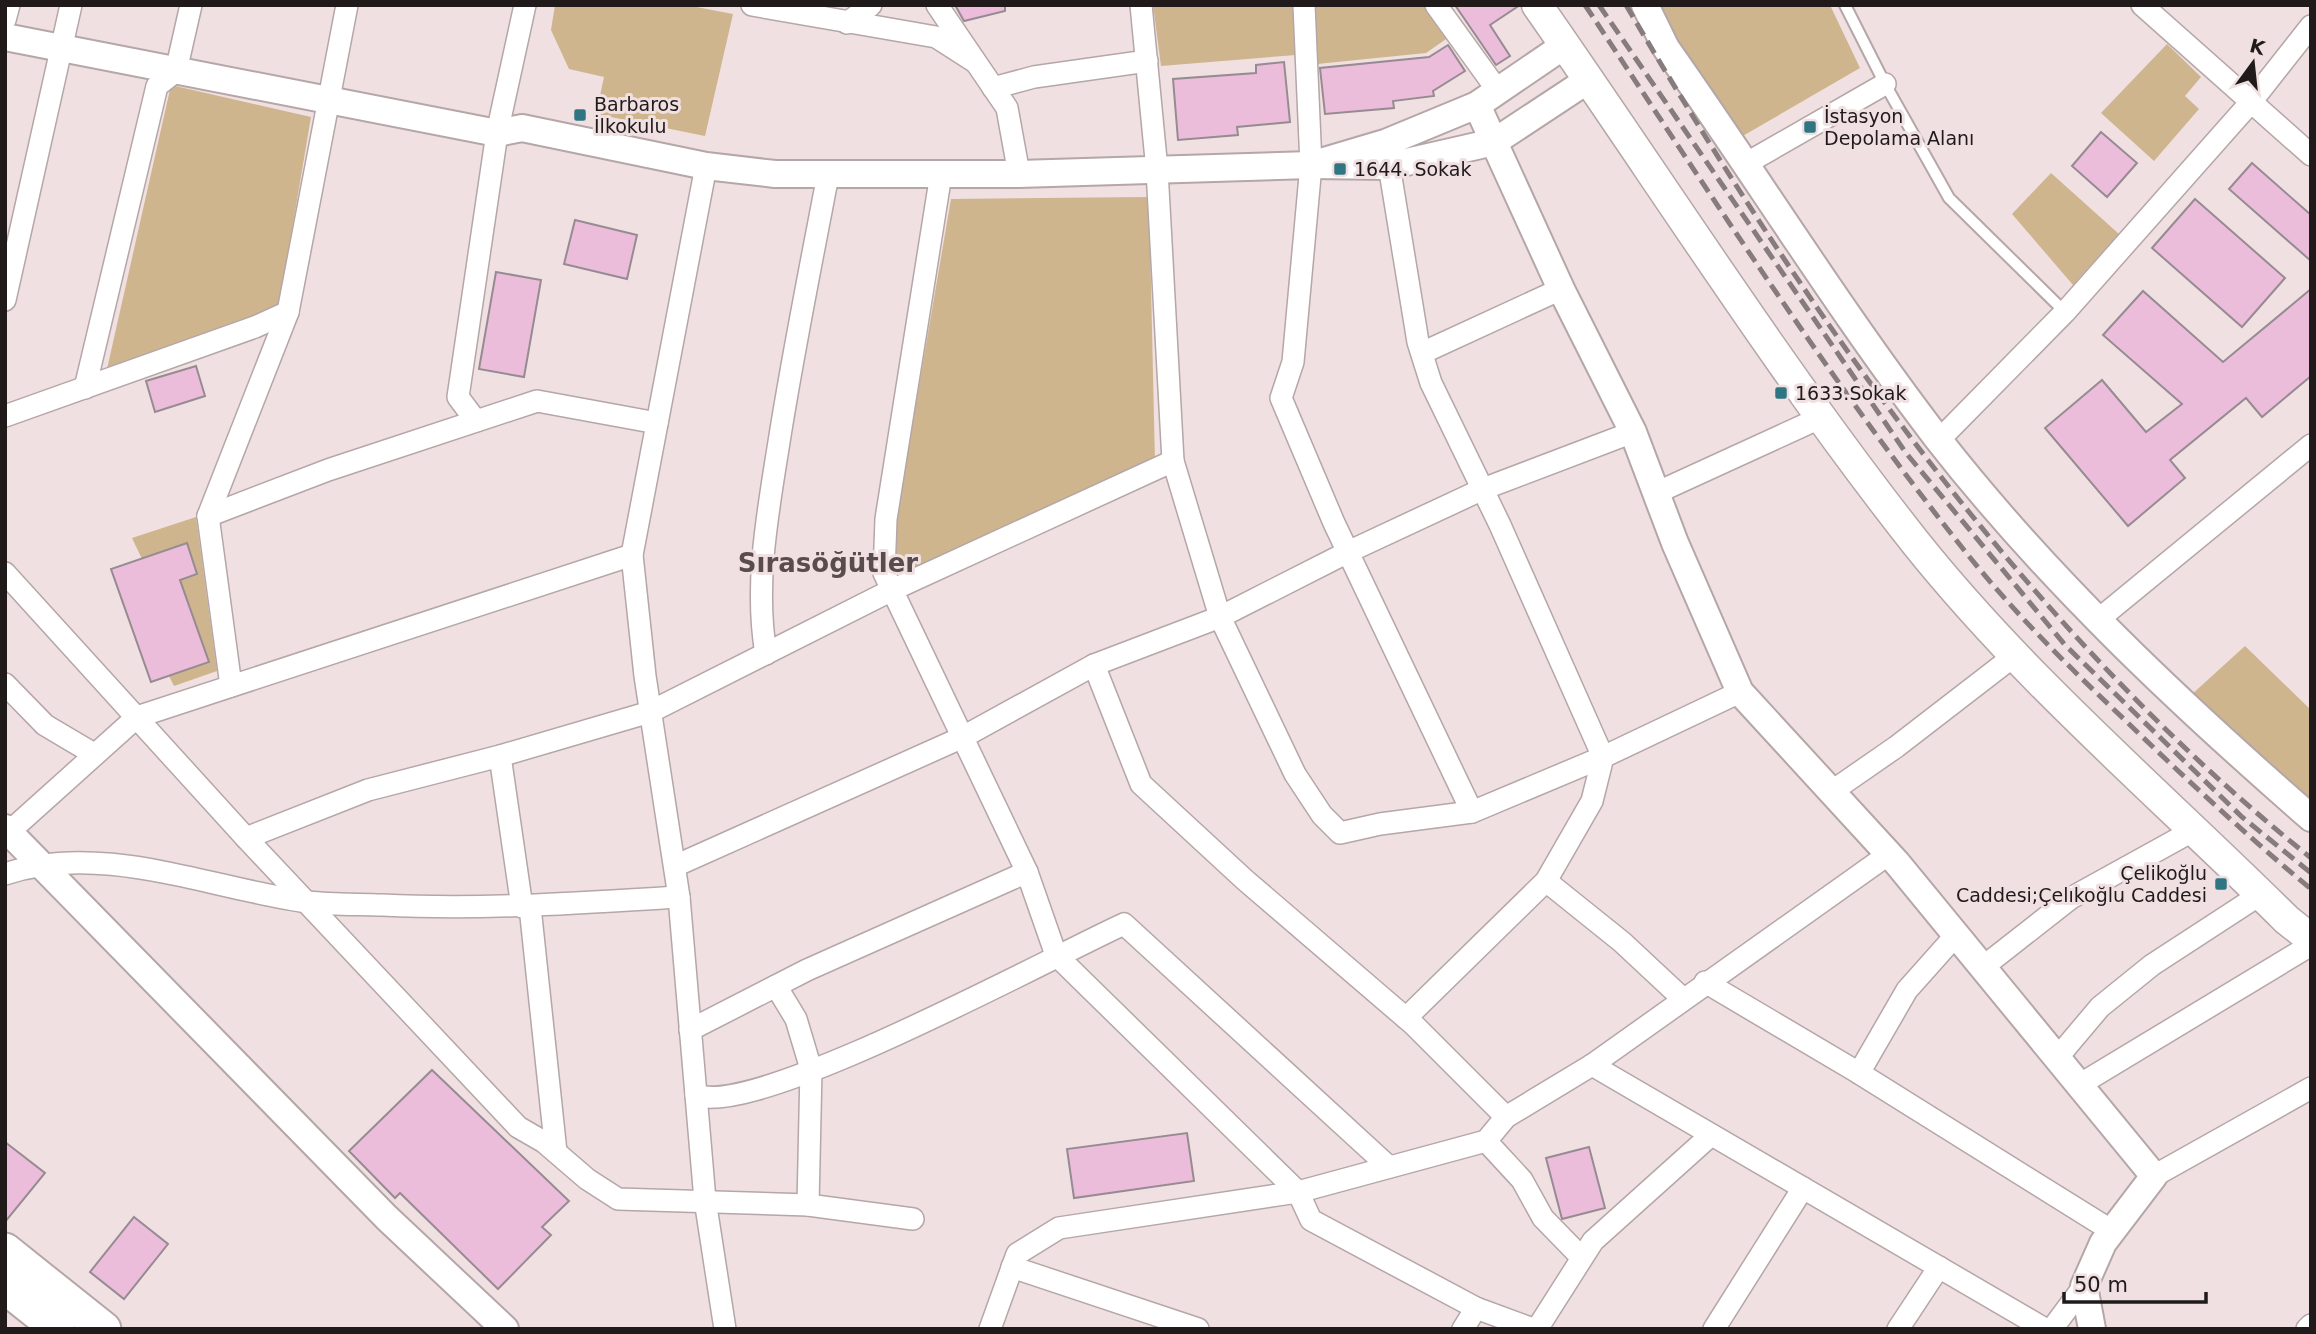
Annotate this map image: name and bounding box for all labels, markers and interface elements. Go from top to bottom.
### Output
north arrow [2218,28,2288,98]
text: K [2247,34,2269,59]
place label: Barbaros İlkokulu [594,93,679,137]
place label: İstasyon Depolama Alanı [1824,105,1974,149]
marker: Barbaros İlkokulu [572,107,588,123]
marker: İstasyon Depolama Alanı [1802,119,1818,135]
place label: 1644. Sokak [1354,158,1471,180]
marker: 1644. Sokak [1332,161,1348,177]
place label: 1633.Sokak [1795,382,1906,404]
marker: 1633.Sokak [1773,385,1789,401]
district label: Sırasöğütler [738,548,918,578]
place label: Çelikoğlu Caddesi;Çelıkoğlu Caddesi [1956,862,2207,906]
marker: Çelikoğlu Caddesi;Çelıkoğlu Caddesi [2213,876,2229,892]
scale bar [2064,1260,2206,1304]
text: 50 m [2074,1273,2128,1297]

